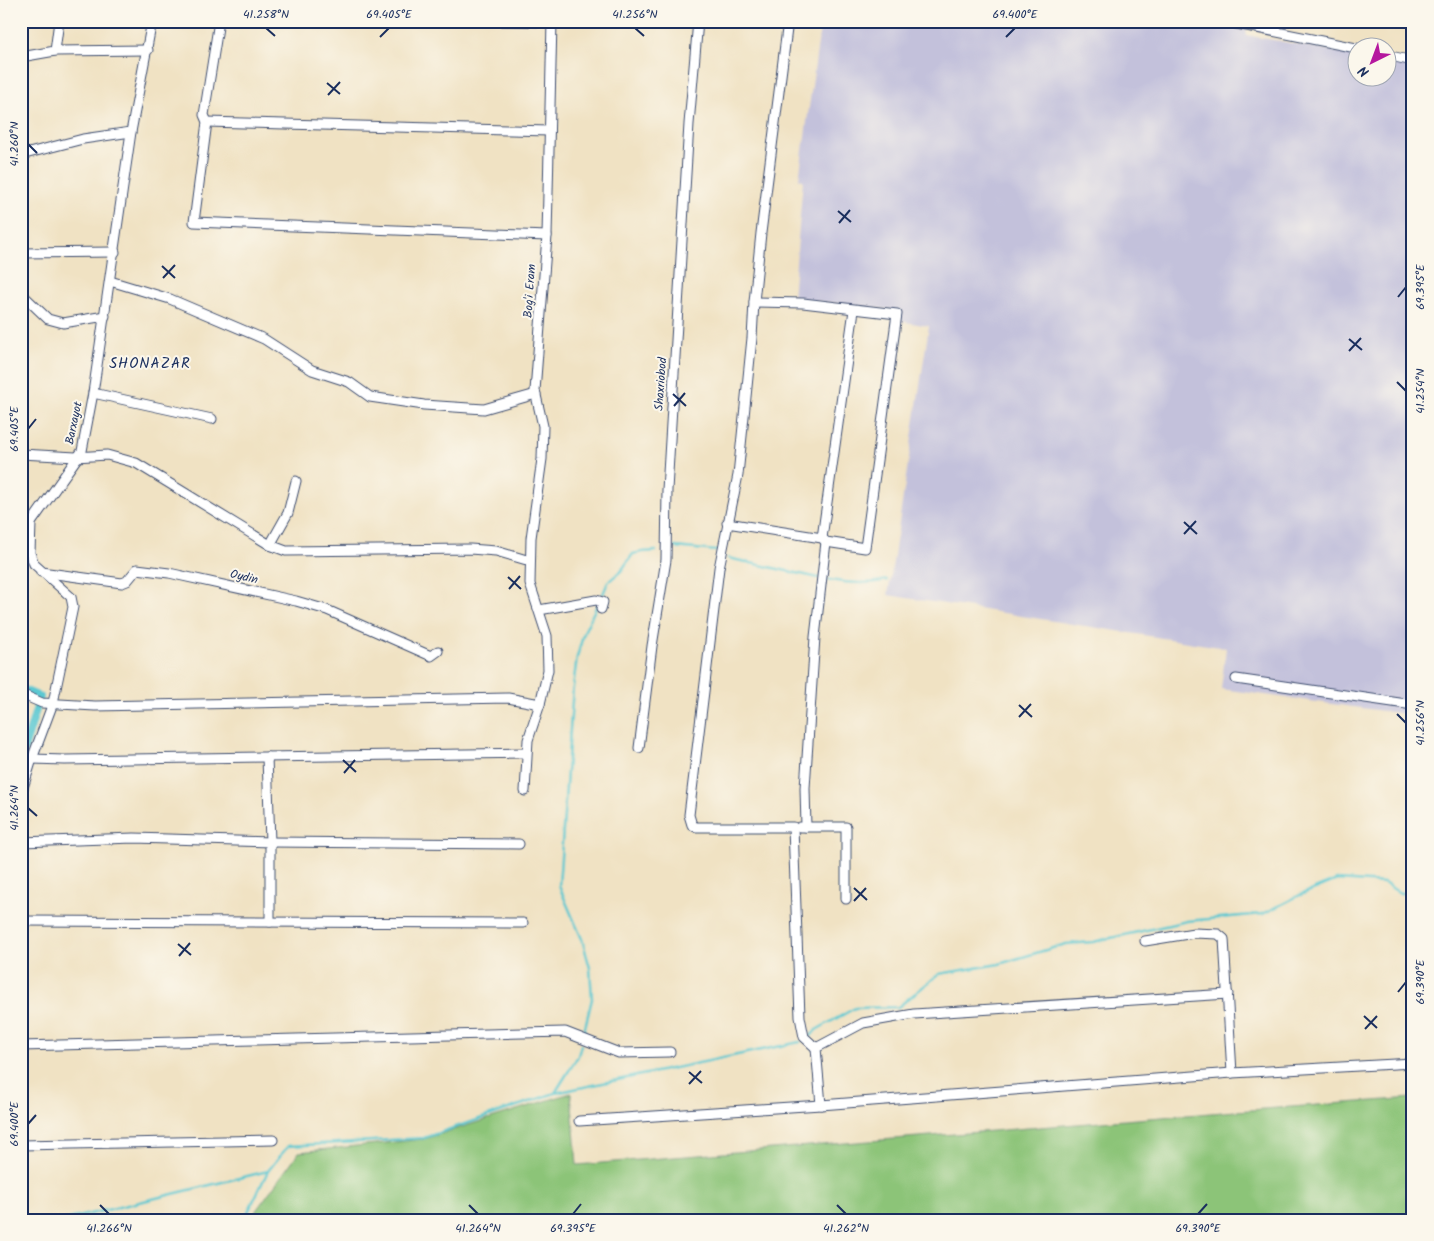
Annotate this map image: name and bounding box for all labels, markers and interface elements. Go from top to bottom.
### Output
text: 41.258°N [243,5,289,24]
text: 69.405°E [366,5,413,24]
text: 41.256°N [612,5,658,24]
text: 69.400°E [992,5,1039,24]
north arrow [1346,38,1396,88]
text: N [1353,60,1375,82]
text: 41.260°N [5,121,24,167]
street label: Bog'i Eram [519,263,541,319]
text: 69.395°E [1411,263,1430,310]
district label: SHONAZAR [109,352,191,376]
street label: Shaxriobod [650,356,672,411]
text: 41.254°N [1411,368,1430,414]
street label: Barxayot [60,399,88,446]
text: 69.405°E [5,405,24,452]
street label: Oydin [228,565,260,589]
text: 41.256°N [1411,700,1430,746]
text: 41.264°N [5,785,24,831]
text: 69.390°E [1411,958,1430,1005]
text: 69.400°E [5,1100,24,1147]
text: 41.266°N [86,1219,132,1238]
text: 41.264°N [455,1219,501,1238]
text: 69.395°E [550,1219,597,1238]
text: 41.262°N [823,1219,869,1238]
text: 69.390°E [1175,1219,1222,1238]

